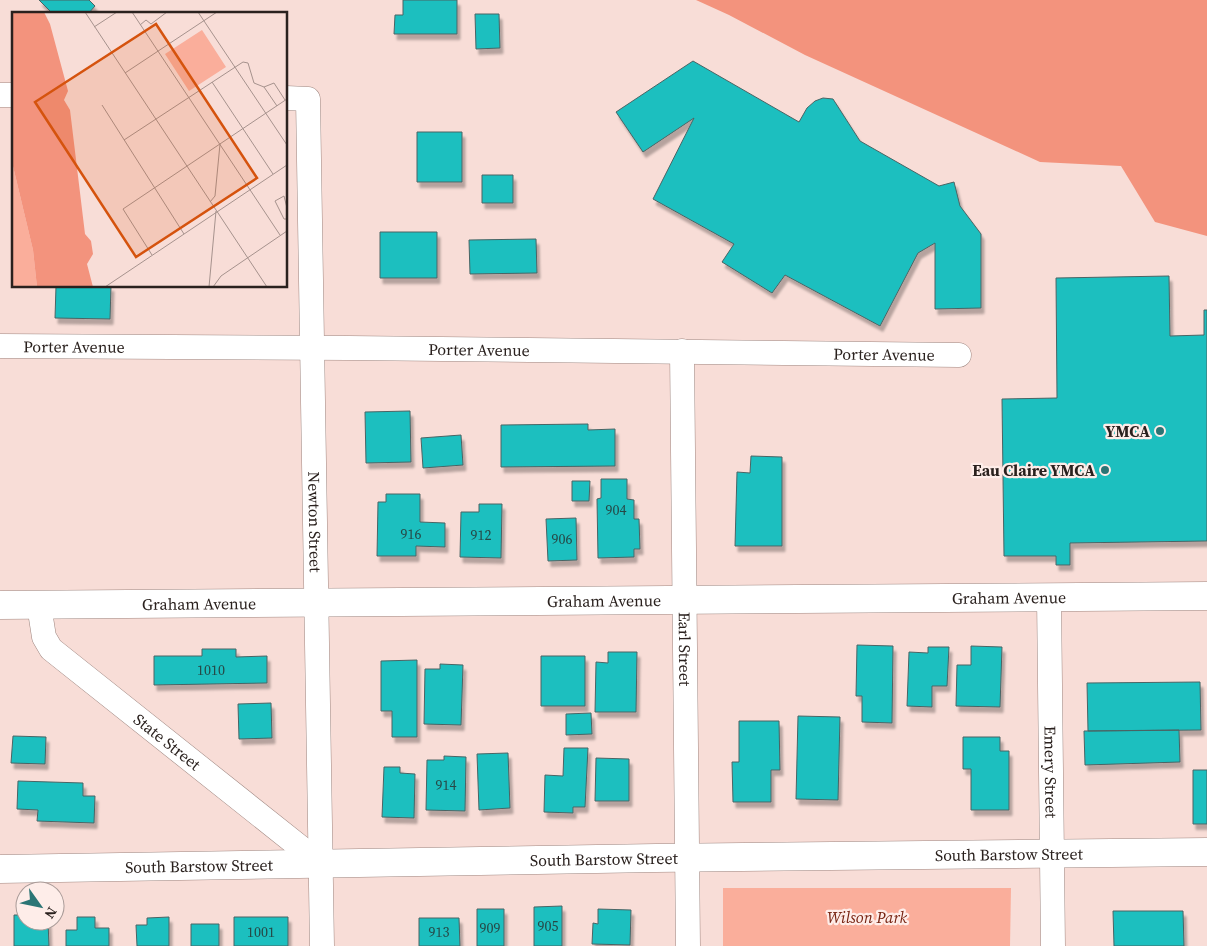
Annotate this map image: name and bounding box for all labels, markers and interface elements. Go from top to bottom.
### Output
inset map [12,12,288,288]
street label: Porter Avenue [23,335,125,358]
street label: Porter Avenue [428,338,530,361]
street label: Porter Avenue [833,343,935,366]
place label: YMCA [1105,420,1150,442]
marker: YMCA [1154,425,1166,437]
place label: Eau Claire YMCA [972,459,1095,481]
marker: Eau Claire YMCA [1099,464,1111,476]
street label: Newton Street [303,471,327,573]
house number: 904 [606,500,627,520]
house number: 916 [401,524,422,544]
house number: 912 [471,525,492,545]
house number: 906 [552,529,573,549]
street label: Graham Avenue [952,586,1066,609]
street label: Graham Avenue [547,589,661,612]
street label: Graham Avenue [142,592,256,615]
street label: Earl Street [674,612,696,687]
house number: 1010 [197,660,225,680]
street label: State Street [129,708,206,776]
street label: Emery Street [1039,726,1063,819]
house number: 914 [436,775,457,795]
street label: South Barstow Street [935,842,1084,866]
street label: South Barstow Street [530,847,679,871]
street label: South Barstow Street [125,853,274,878]
north arrow [15,881,65,931]
text: N [40,903,62,923]
park label: Wilson Park [827,906,908,928]
house number: 905 [538,916,559,936]
house number: 909 [480,918,501,938]
house number: 1001 [247,922,275,942]
house number: 913 [429,922,450,942]

